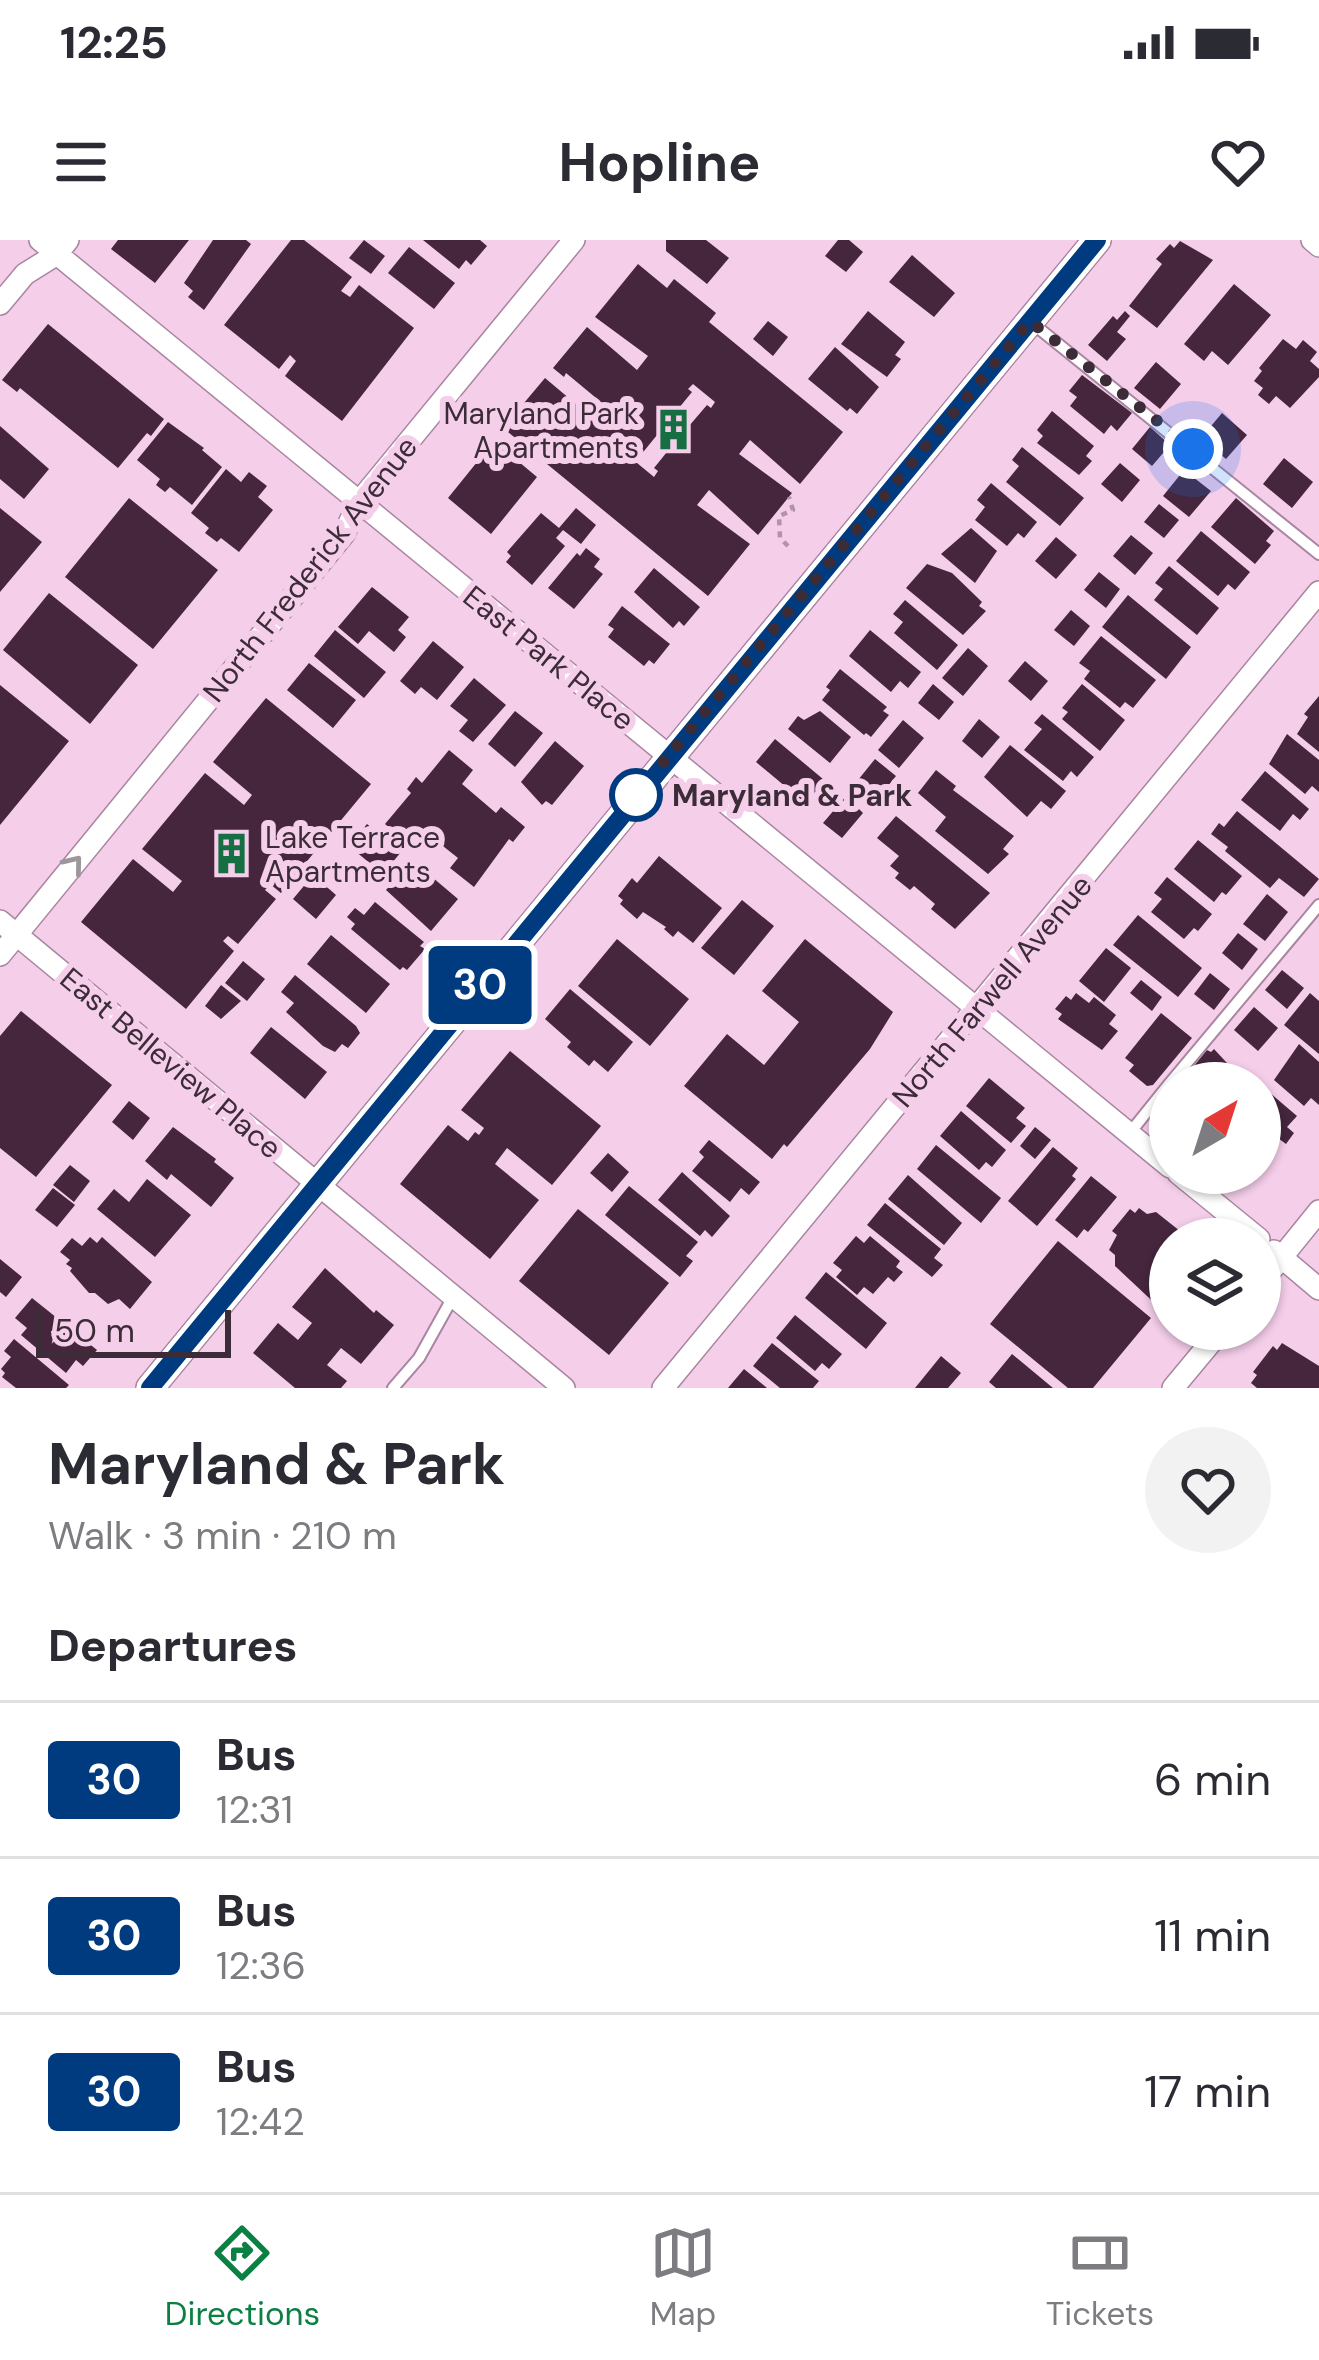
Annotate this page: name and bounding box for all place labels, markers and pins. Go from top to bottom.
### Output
place label: Maryland Park Apartments [443,394,639,467]
building icon: Maryland Park Apartments [650,407,696,453]
marker: Maryland & Park [611,770,661,820]
place label: Maryland & Park [672,776,912,815]
place label: Lake Terrace Apartments [265,818,440,891]
building icon: Lake Terrace Apartments [208,831,254,877]

